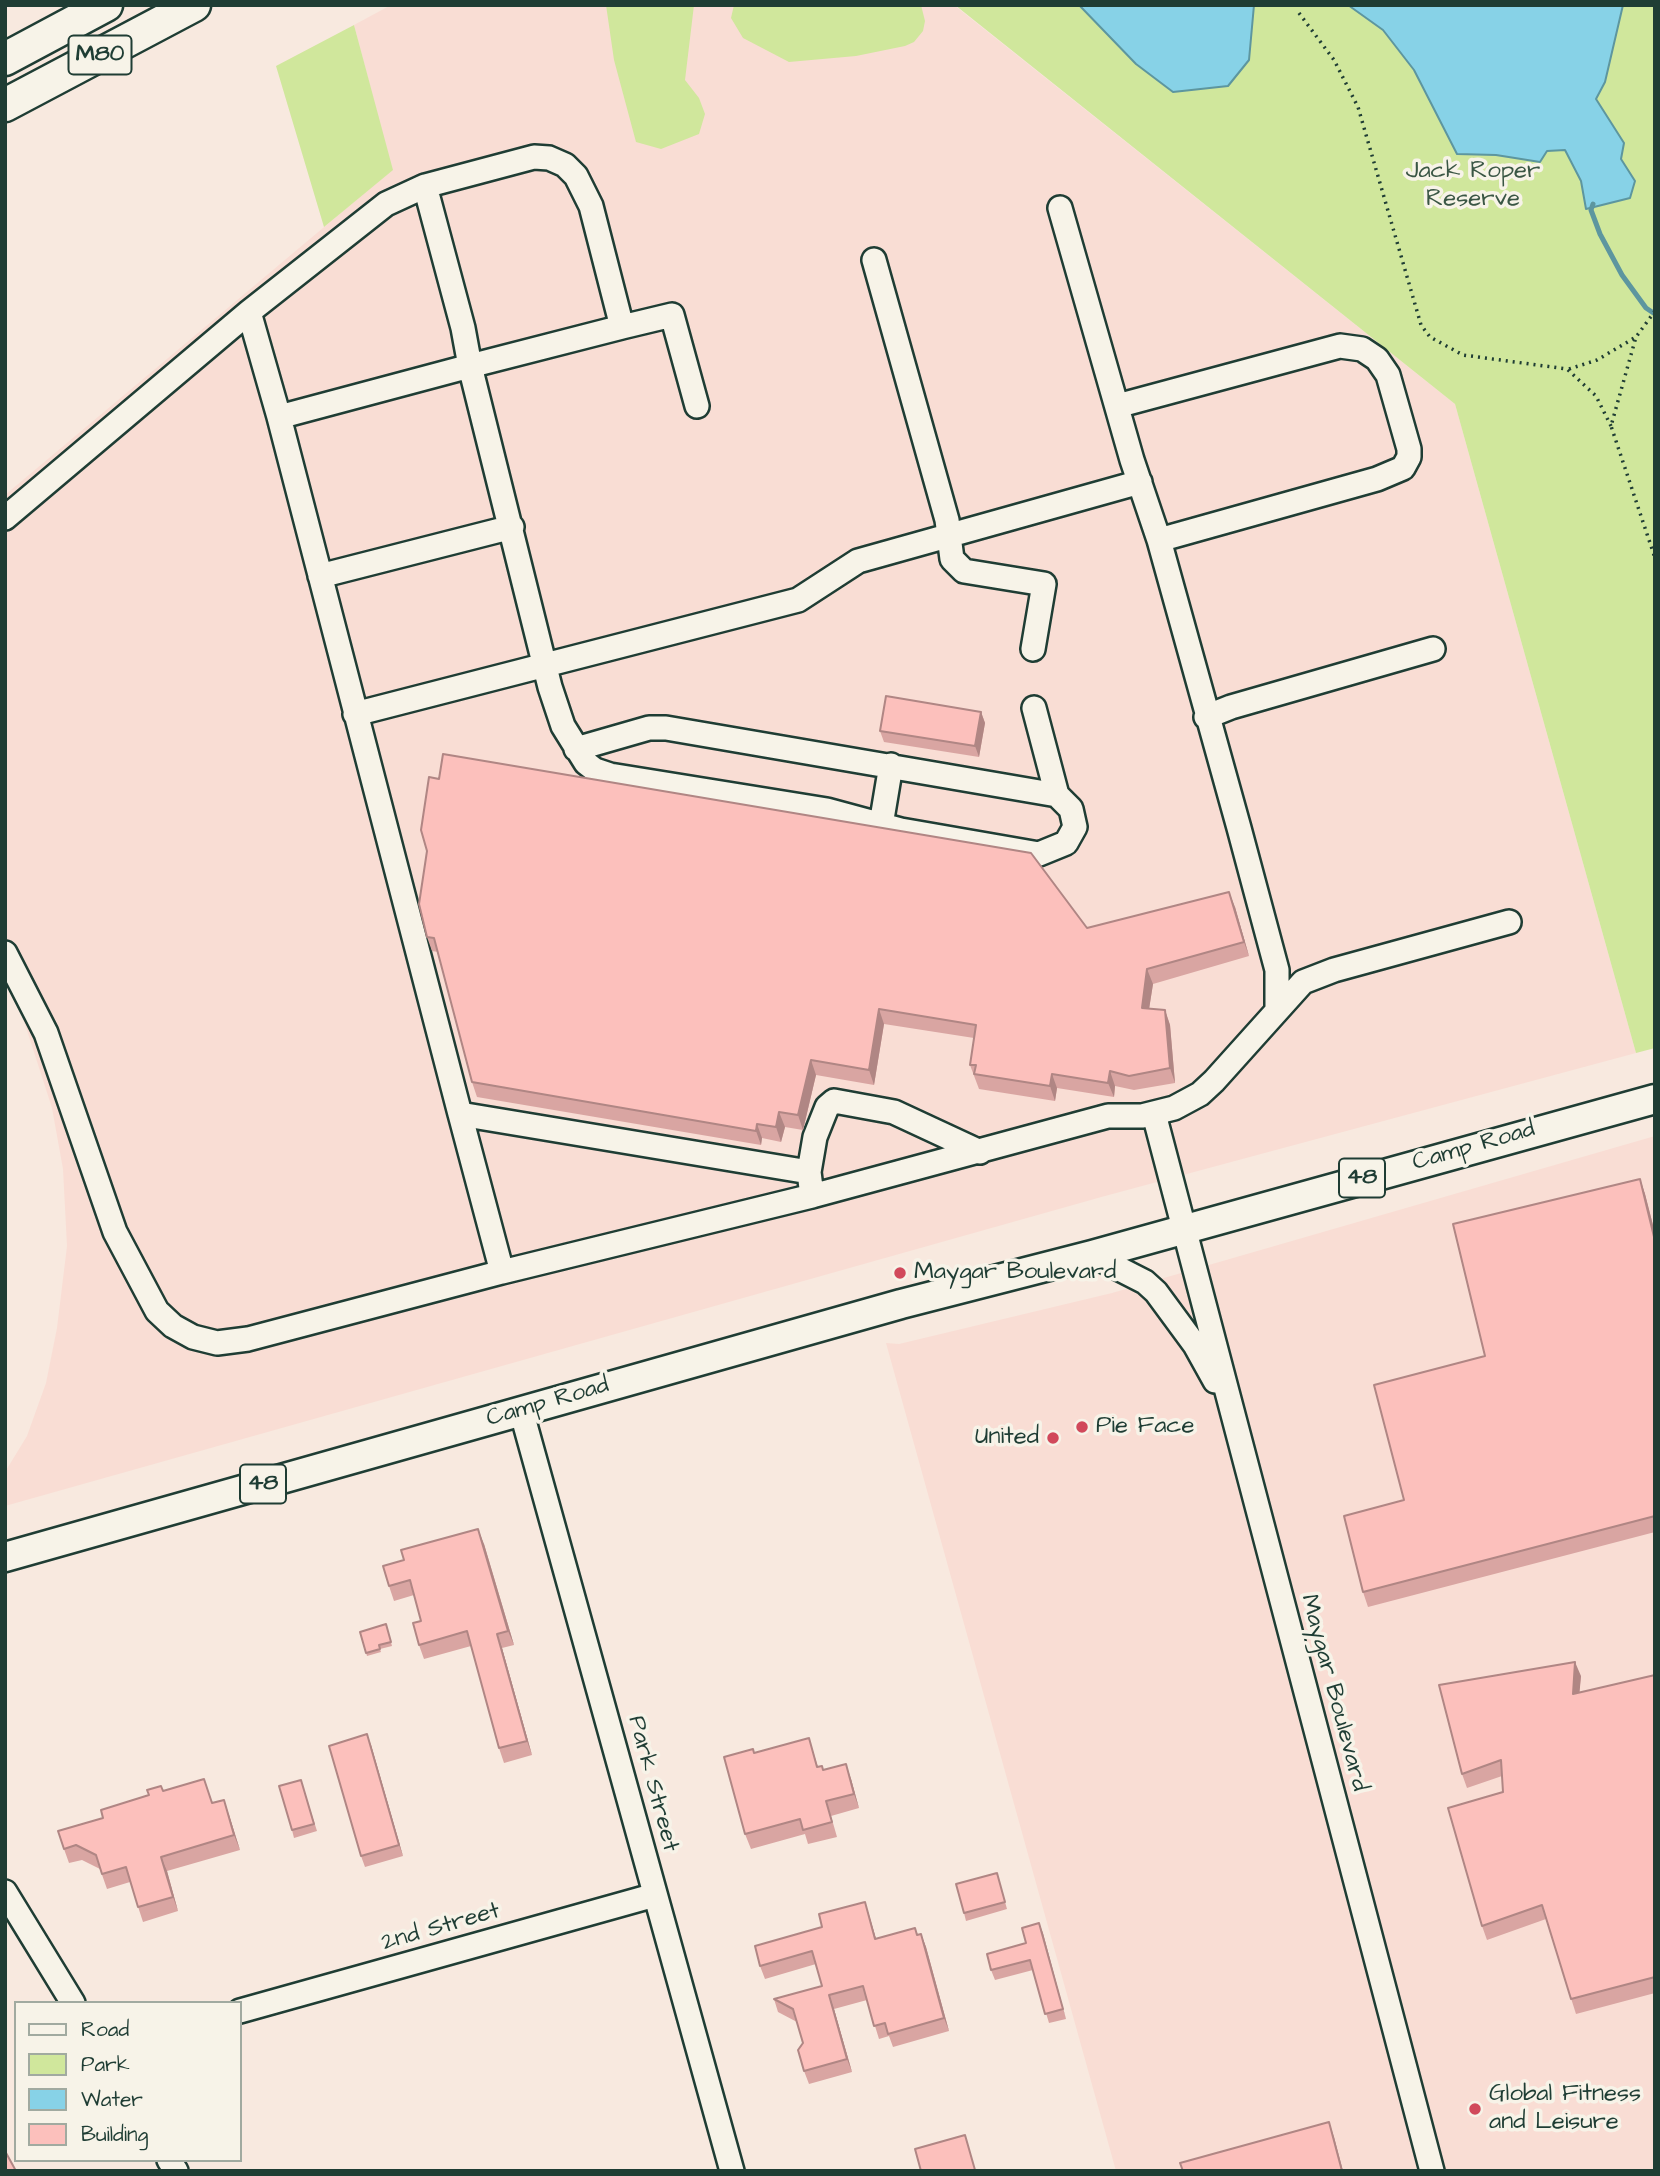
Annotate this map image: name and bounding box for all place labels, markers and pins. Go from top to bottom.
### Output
place label: Maygar Boulevard [914,1259,1116,1287]
marker: Maygar Boulevard [892,1265,908,1281]
place label: Pie Face [1096,1413,1195,1441]
marker: Pie Face [1074,1419,1090,1435]
place label: United [975,1424,1039,1452]
marker: United [1045,1430,1061,1446]
place label: Global Fitness and Leisure [1489,2081,1641,2137]
marker: Global Fitness and Leisure [1467,2101,1483,2117]

